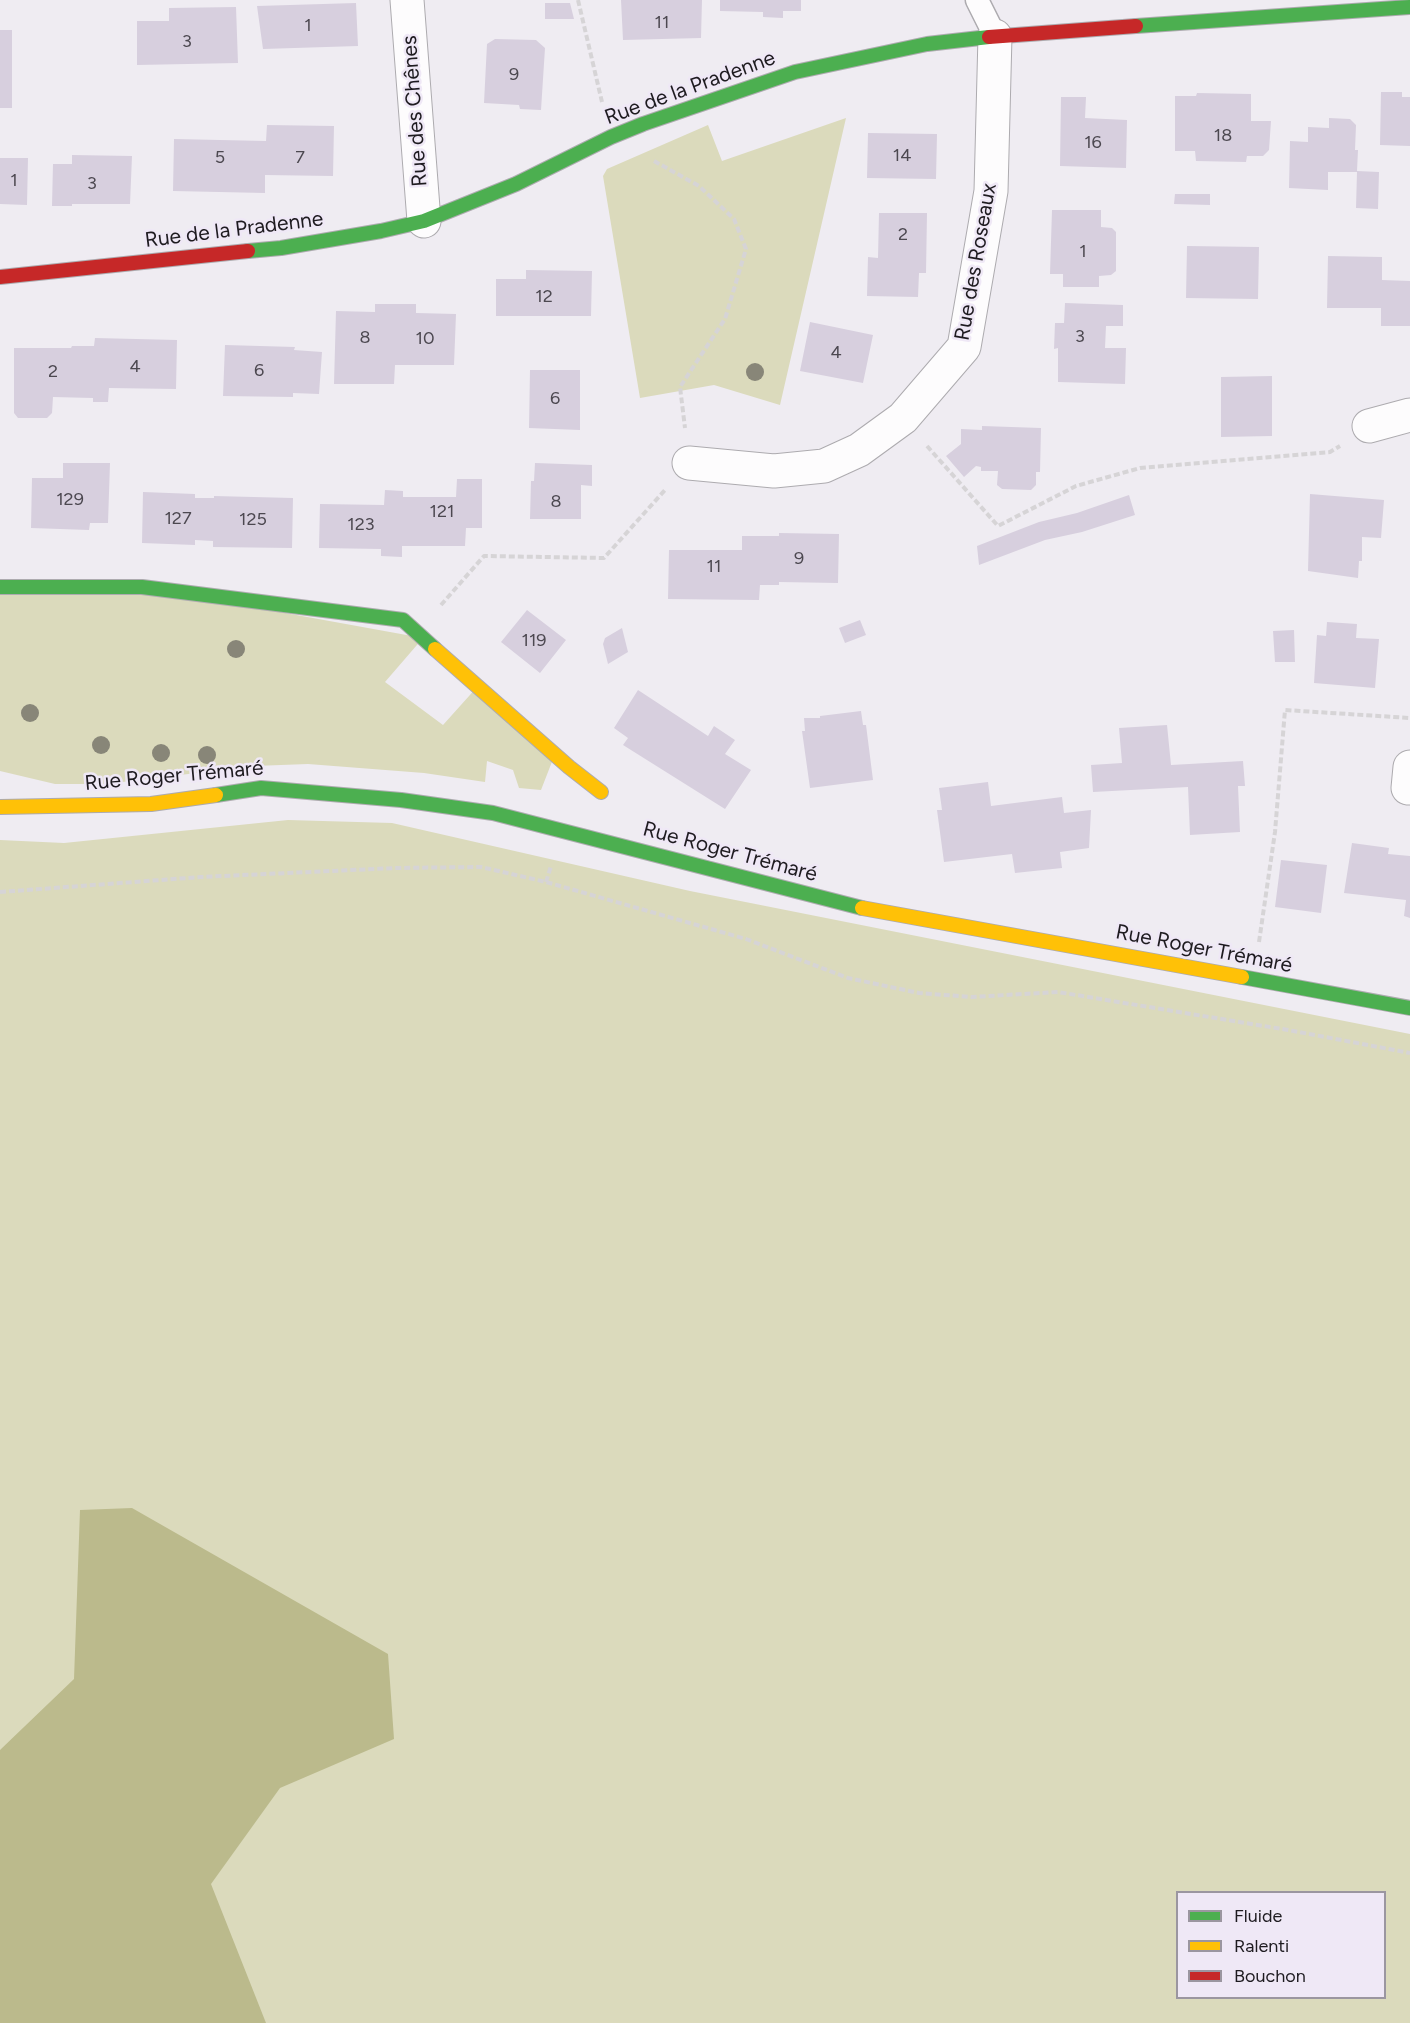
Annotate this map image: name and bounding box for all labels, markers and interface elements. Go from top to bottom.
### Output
house number: 11 [655,12,669,34]
house number: 1 [304,15,312,37]
house number: 3 [182,31,192,53]
street label: Rue des Chênes [397,35,433,187]
street label: Rue de la Pradenne [601,45,779,131]
house number: 9 [509,64,519,86]
house number: 18 [1214,125,1232,147]
house number: 16 [1084,132,1102,154]
house number: 14 [893,145,911,167]
house number: 5 [215,147,225,169]
house number: 7 [295,147,305,169]
house number: 1 [10,170,18,192]
house number: 3 [87,173,97,195]
street label: Rue des Roseaux [950,181,1002,343]
street label: Rue de la Pradenne [143,207,325,253]
house number: 2 [898,224,908,246]
house number: 1 [1079,241,1087,263]
house number: 12 [535,286,553,308]
house number: 3 [1075,326,1085,348]
house number: 8 [359,327,371,349]
house number: 10 [416,328,434,350]
house number: 4 [830,342,842,364]
house number: 4 [129,356,141,378]
house number: 6 [254,360,264,382]
house number: 2 [48,361,58,383]
house number: 6 [550,388,560,410]
house number: 129 [56,489,84,511]
house number: 8 [550,491,562,513]
house number: 121 [430,501,454,523]
house number: 127 [164,508,192,530]
house number: 125 [239,509,267,531]
house number: 123 [347,514,375,536]
house number: 9 [794,548,804,570]
house number: 11 [707,556,721,578]
house number: 119 [521,630,547,652]
street label: Rue Roger Trémaré [84,756,264,796]
street label: Rue Roger Trémaré [640,817,820,887]
street label: Rue Roger Trémaré [1114,920,1294,978]
legend [1176,1891,1386,1999]
text: Fluide [1234,1905,1282,1927]
text: Ralenti [1234,1935,1289,1957]
text: Bouchon [1234,1965,1306,1987]

